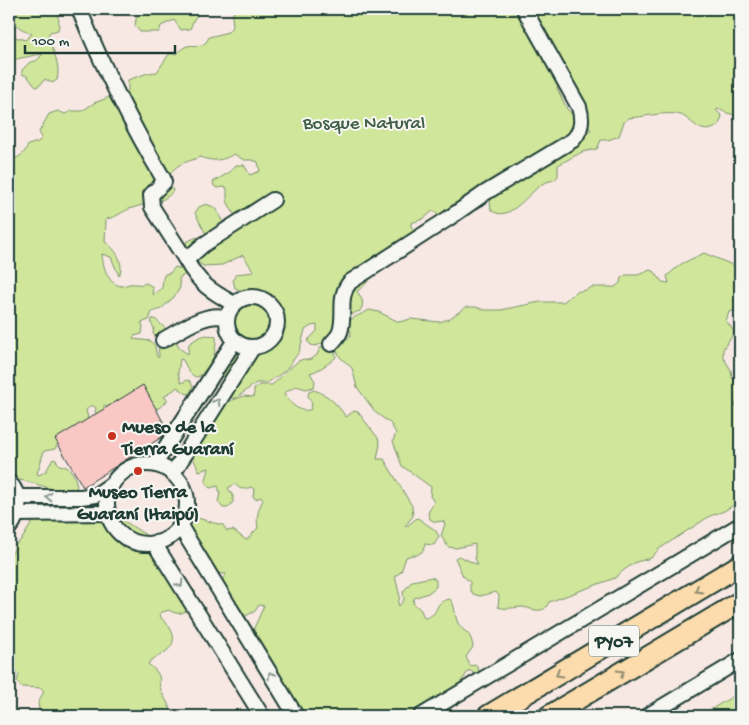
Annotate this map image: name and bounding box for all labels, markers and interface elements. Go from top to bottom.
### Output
scale bar [25,22,175,54]
text: 100 m [31,33,70,51]
park label: Bosque Natural [302,113,425,136]
one-way arrow [211,399,221,408]
place label: Mueso de la Tierra Guaraní [120,417,234,462]
marker: Mueso de la Tierra Guaraní [106,430,118,442]
marker: Museo Tierra Guaraní (Itaipú) [132,465,144,477]
place label: Museo Tierra Guaraní (Itaipú) [77,482,199,527]
one-way arrow [45,492,52,502]
one-way arrow [173,579,183,588]
one-way arrow [695,583,704,593]
road number: PY07 [589,626,639,656]
one-way arrow [556,667,565,677]
one-way arrow [616,669,625,679]
one-way arrow [267,671,277,680]

